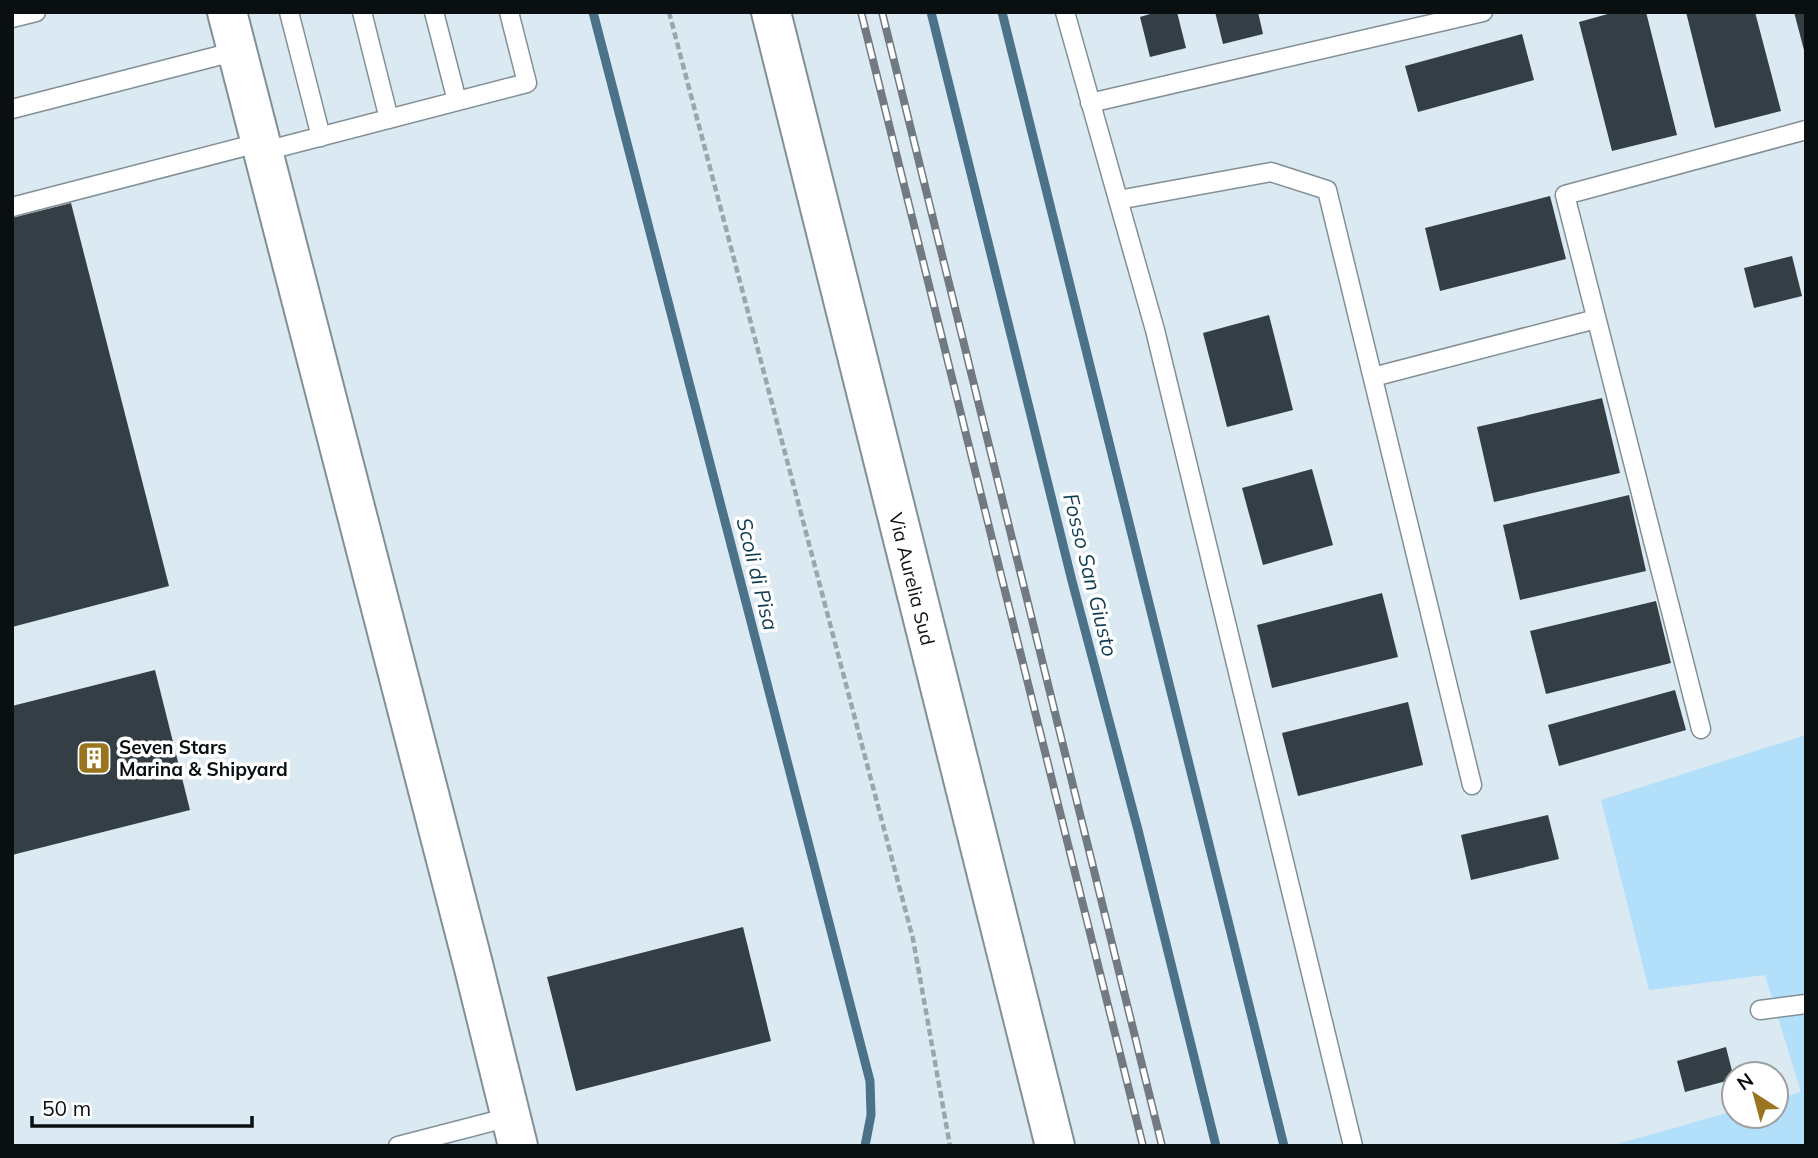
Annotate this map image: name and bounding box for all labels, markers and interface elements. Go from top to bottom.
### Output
water label: Fosso San Giusto [1058,491,1124,659]
street label: Via Aurelia Sud [884,510,940,648]
water label: Scoli di Pisa [731,515,785,633]
place label: Seven Stars Marina & Shipyard [119,735,288,781]
building icon: Seven Stars Marina & Shipyard [75,739,113,777]
north arrow [1720,1060,1790,1130]
text: N [1732,1067,1758,1095]
scale bar [32,1084,252,1128]
text: 50 m [42,1095,91,1121]

